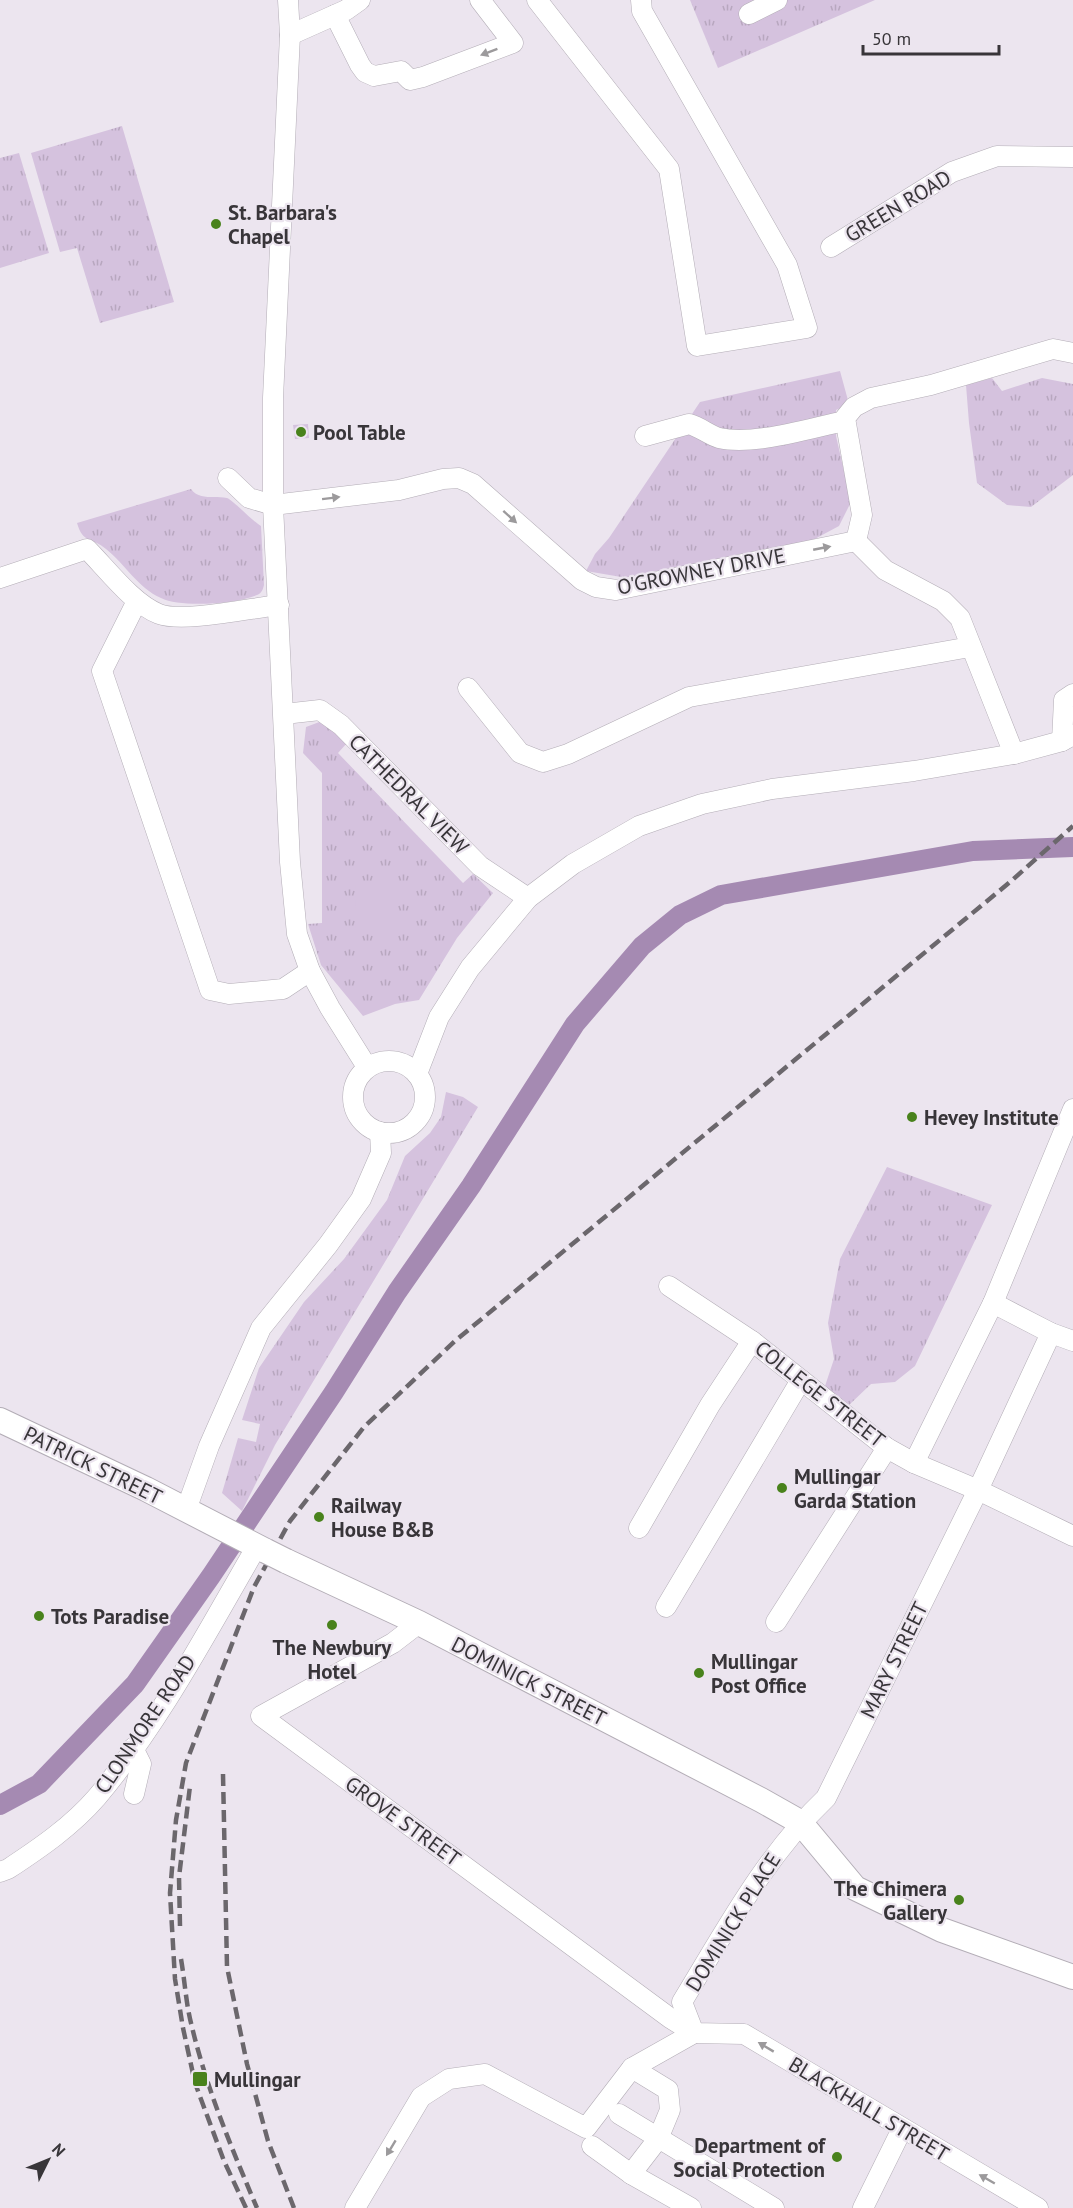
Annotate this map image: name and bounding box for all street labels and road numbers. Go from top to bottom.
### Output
street label: GREEN ROAD [840,164,956,248]
street label: O'GROWNEY DRIVE [615,541,787,601]
street label: CATHEDRAL VIEW [343,728,475,860]
street label: COLLEGE STREET [749,1335,891,1453]
street label: PATRICK STREET [19,1420,167,1510]
street label: MARY STREET [854,1597,934,1723]
street label: DOMINICK STREET [447,1630,611,1732]
street label: CLONMORE ROAD [89,1649,201,1799]
street label: GROVE STREET [340,1770,466,1872]
street label: DOMINICK PLACE [680,1848,786,1996]
street label: BLACKHALL STREET [784,2051,954,2168]

